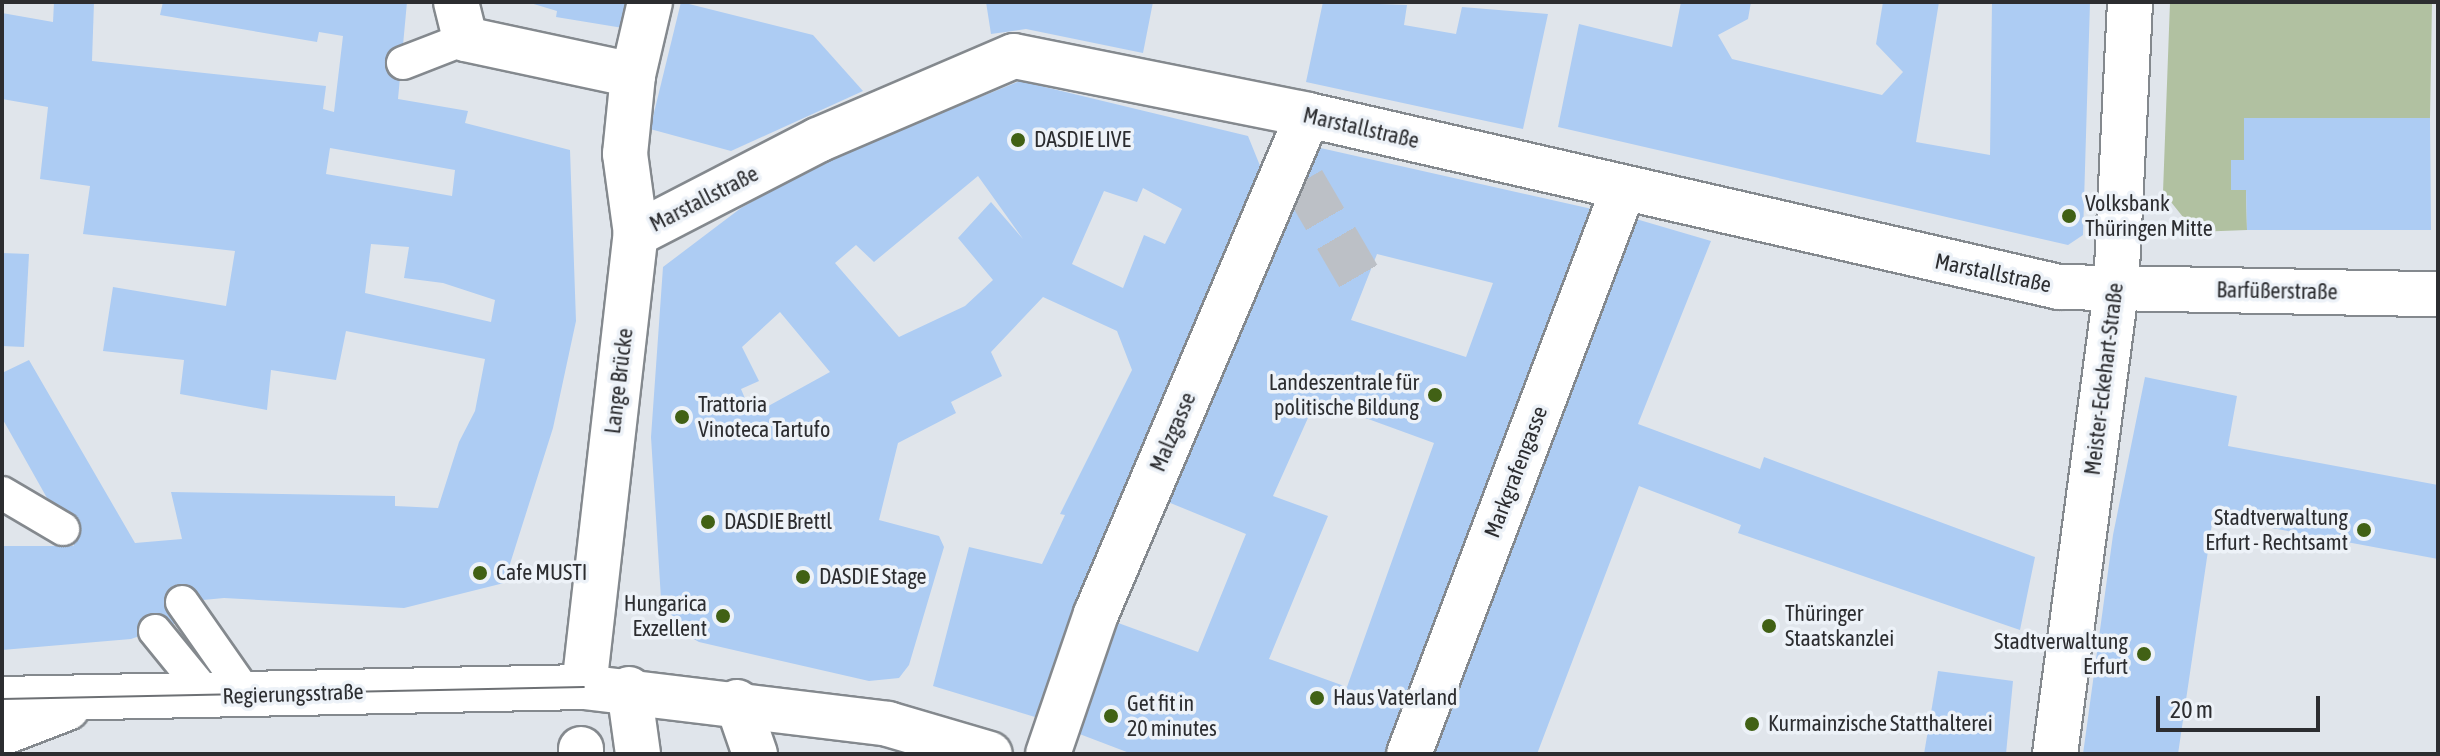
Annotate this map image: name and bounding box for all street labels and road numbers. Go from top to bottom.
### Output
street label: Marstallstraße [1300,102,1422,154]
street label: Marstallstraße [645,160,763,238]
street label: Marstallstraße [1932,248,2054,298]
street label: Barfüßerstraße [2216,277,2338,305]
street label: Meister-Eckehart-Straße [2079,281,2129,477]
street label: Lange Brücke [599,327,639,435]
street label: Malzgasse [1145,388,1201,476]
street label: Markgrafengasse [1479,403,1553,541]
street label: Regierungsstraße [222,678,364,710]

